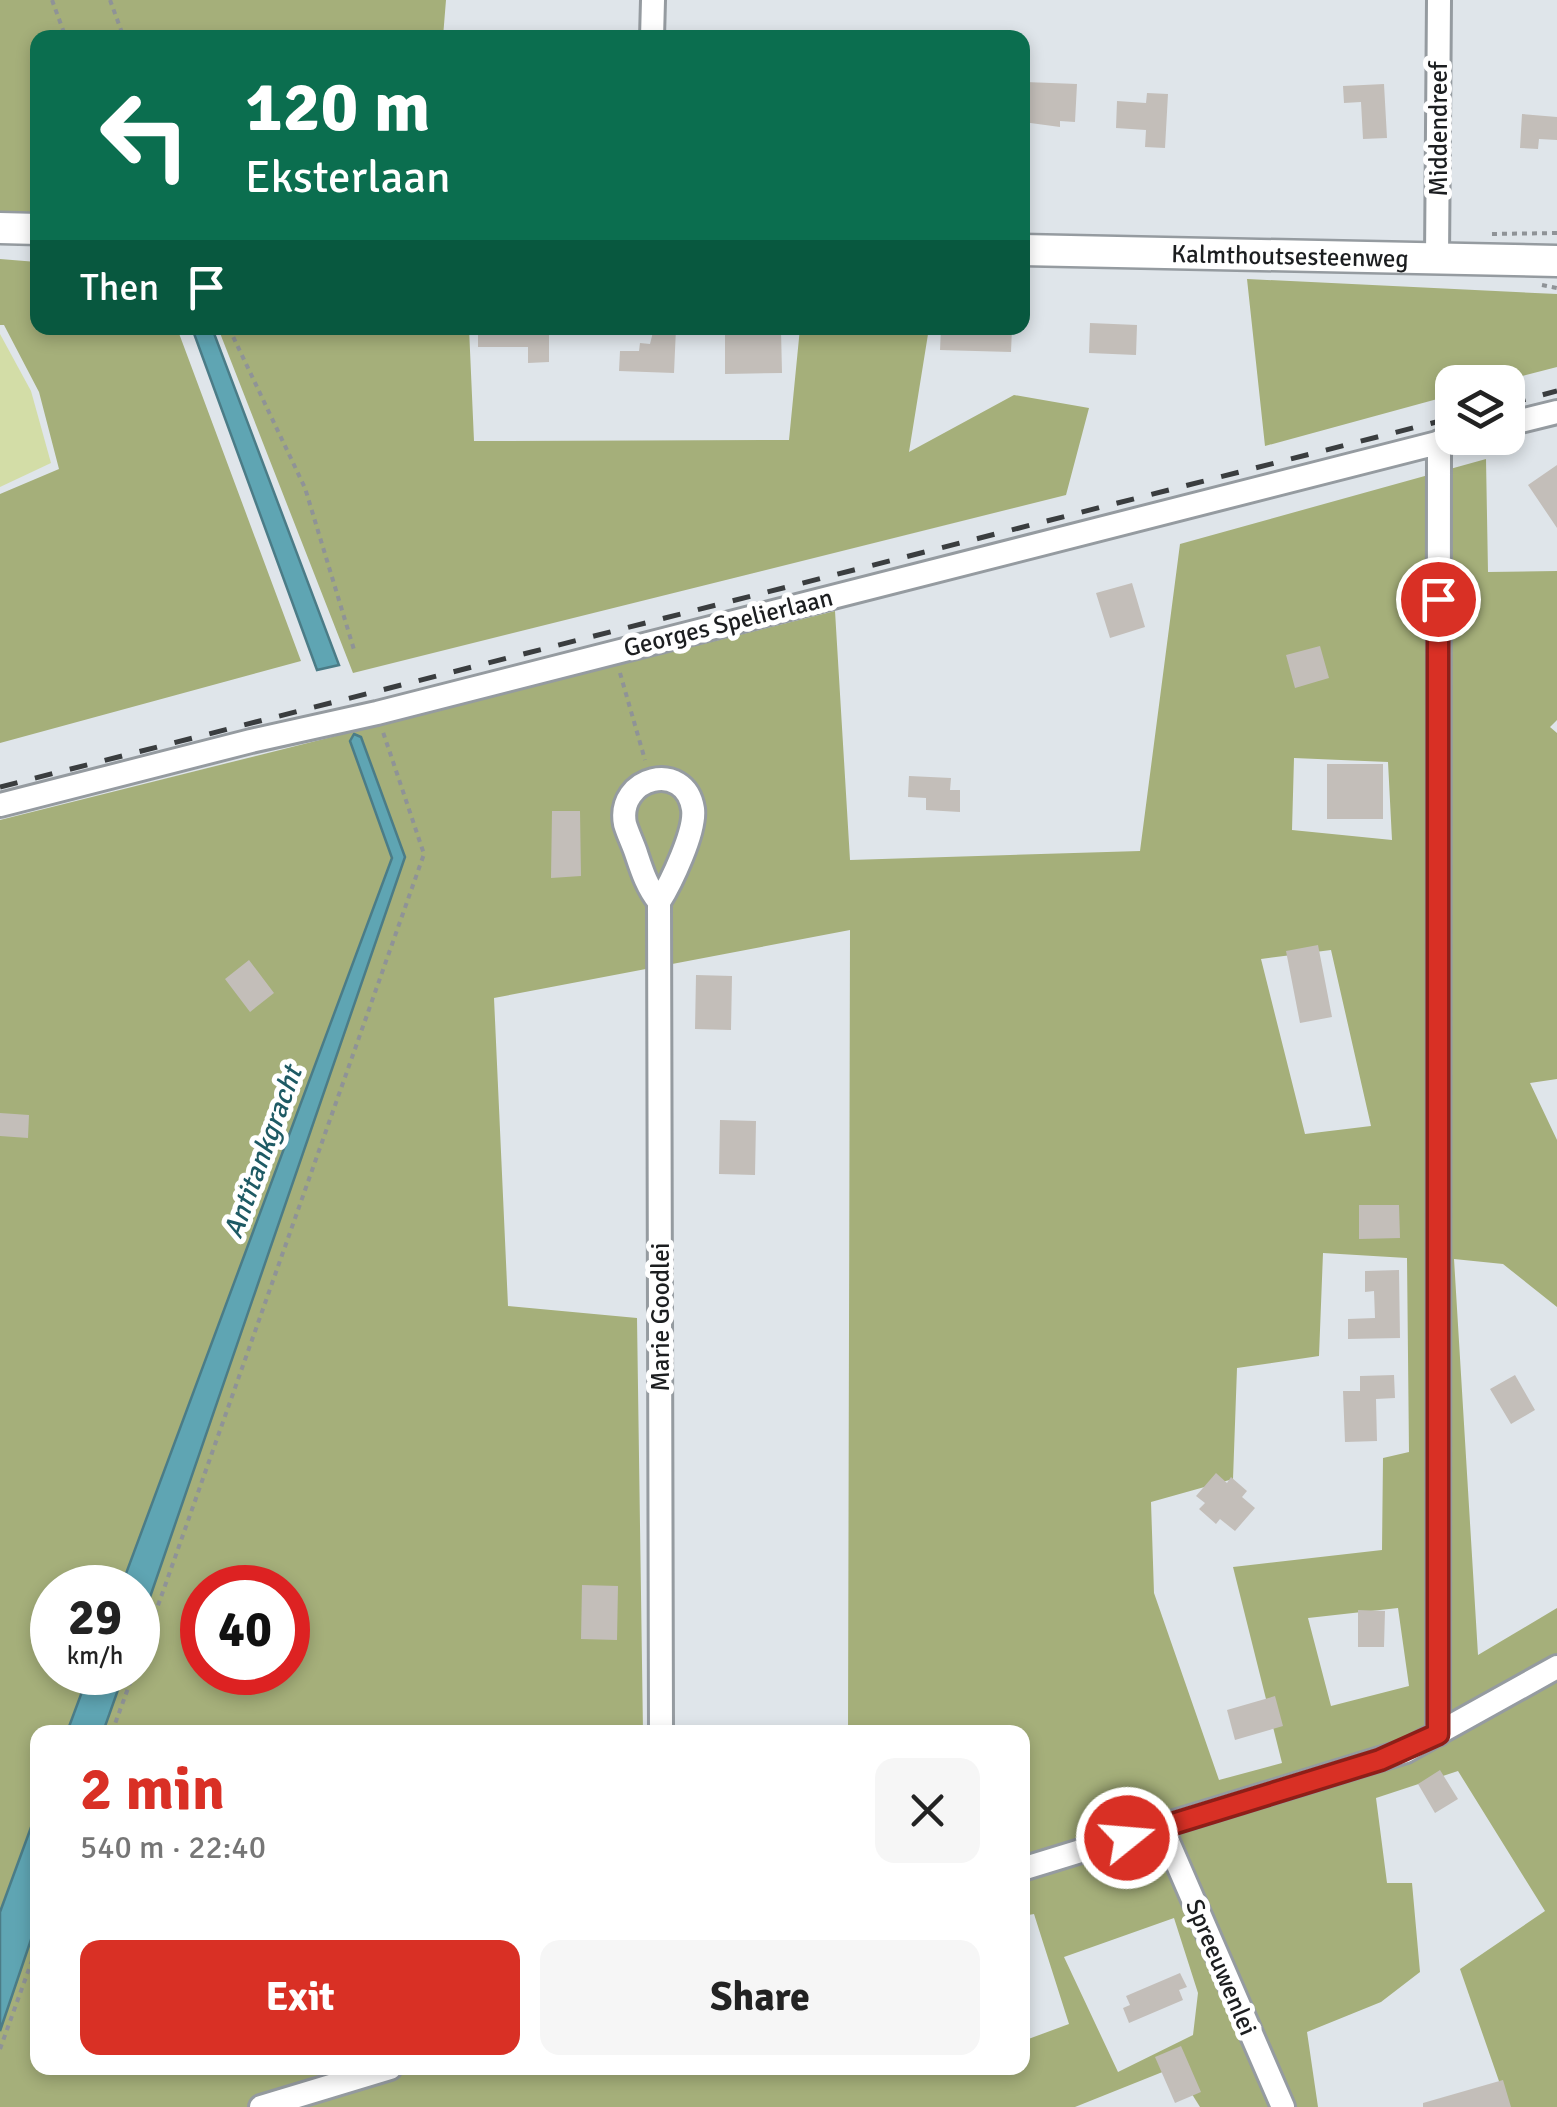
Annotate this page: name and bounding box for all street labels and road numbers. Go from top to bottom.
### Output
street label: Middendreef [1423,60,1454,197]
street label: Kalmthoutsesteenweg [1171,238,1409,274]
street label: Georges Spelierlaan [620,582,836,663]
street label: Marie Goodlei [645,1243,676,1391]
street label: Spreeuwenlei [1179,1894,1264,2040]

